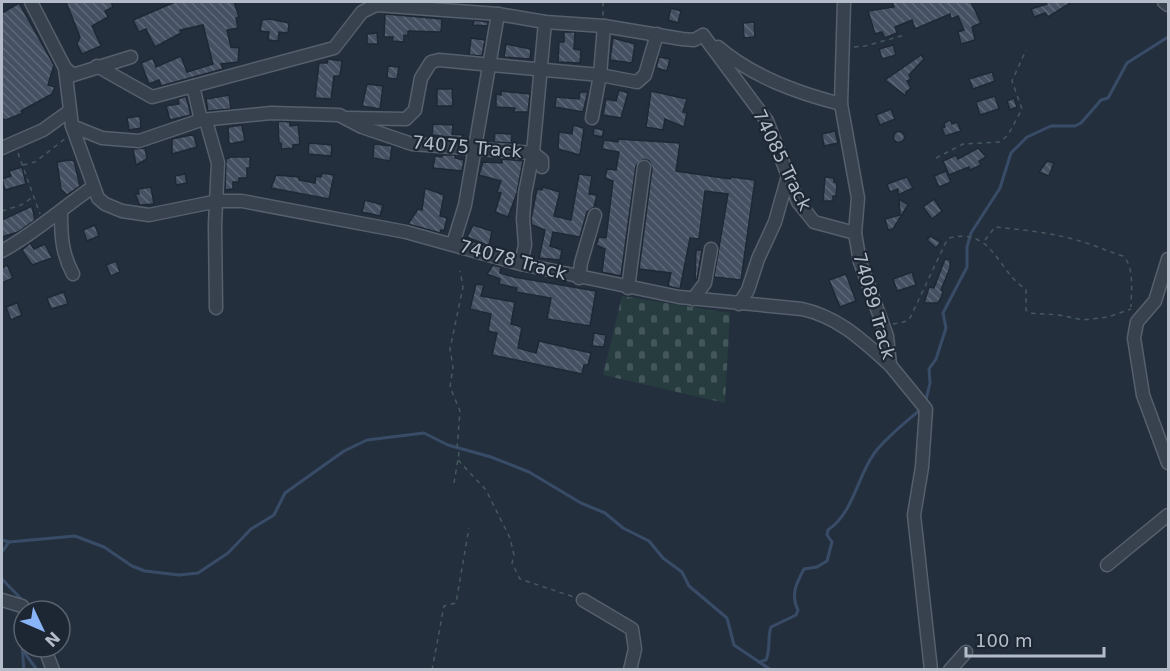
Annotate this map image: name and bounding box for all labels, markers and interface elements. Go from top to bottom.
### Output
street label: 74085 Track [749,106,816,214]
street label: 74075 Track [411,131,523,162]
street label: 74078 Track [457,235,570,284]
street label: 74089 Track [849,250,900,362]
north arrow [12,599,72,659]
scale bar [966,620,1104,658]
text: N [41,628,64,650]
text: 100 m [975,630,1033,651]

